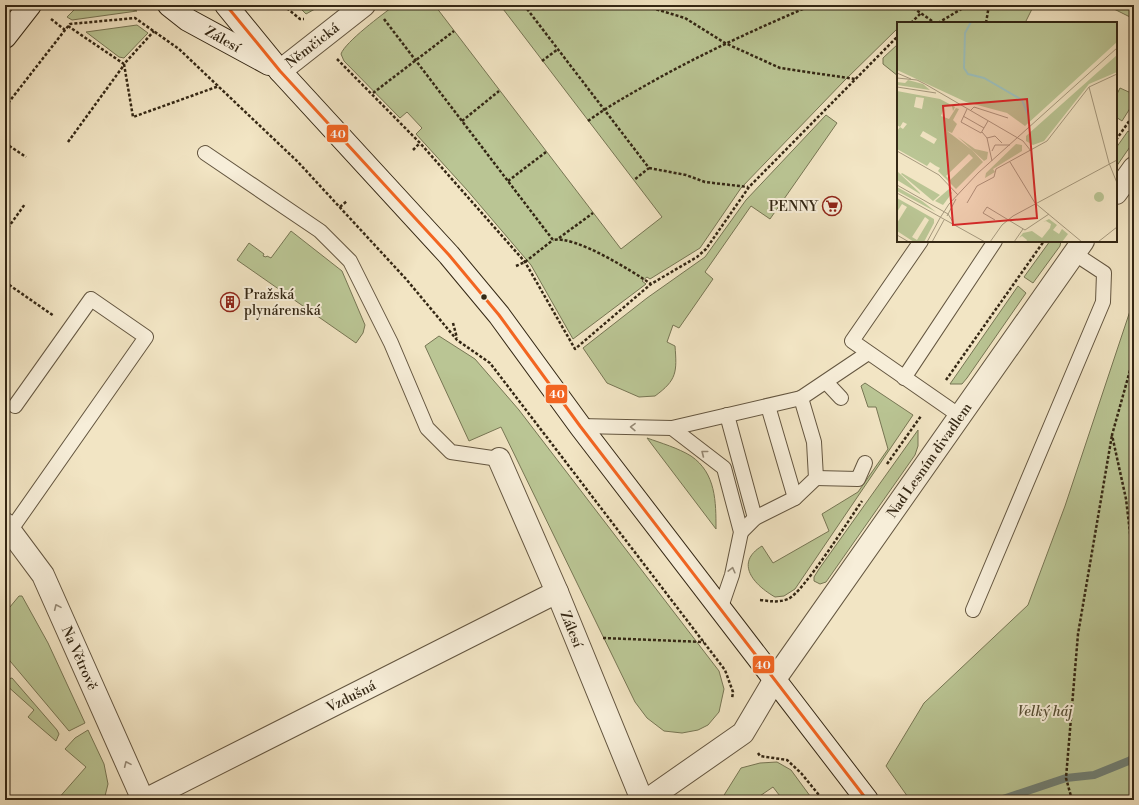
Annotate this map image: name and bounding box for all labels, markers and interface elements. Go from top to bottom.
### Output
street label: Němčická [282,19,344,72]
inset map [897,22,1117,242]
street label: Zálesí [201,23,245,58]
line badge: 40 [326,124,349,143]
text: 40 [330,128,346,142]
supermarket icon: PENNY [821,195,843,217]
place label: PENNY [769,198,819,216]
place label: Pražská plynárenská [244,286,322,320]
building icon: Pražská plynárenská [219,291,241,313]
unlabelled marker [479,292,489,302]
line badge: 40 [545,384,568,404]
text: 40 [549,388,565,402]
street label: Nad Lesním divadlem [883,399,976,522]
one-way arrow [630,423,636,431]
one-way arrow [702,451,709,458]
one-way arrow [728,567,736,573]
one-way arrow [54,604,62,612]
street label: Zálesí [556,608,587,652]
street label: Na Větrově [57,624,101,693]
line badge: 40 [752,655,775,674]
text: 40 [755,659,771,673]
street label: Vzdušná [323,676,380,717]
park label: Velký háj [1018,703,1073,721]
one-way arrow [124,761,132,769]

